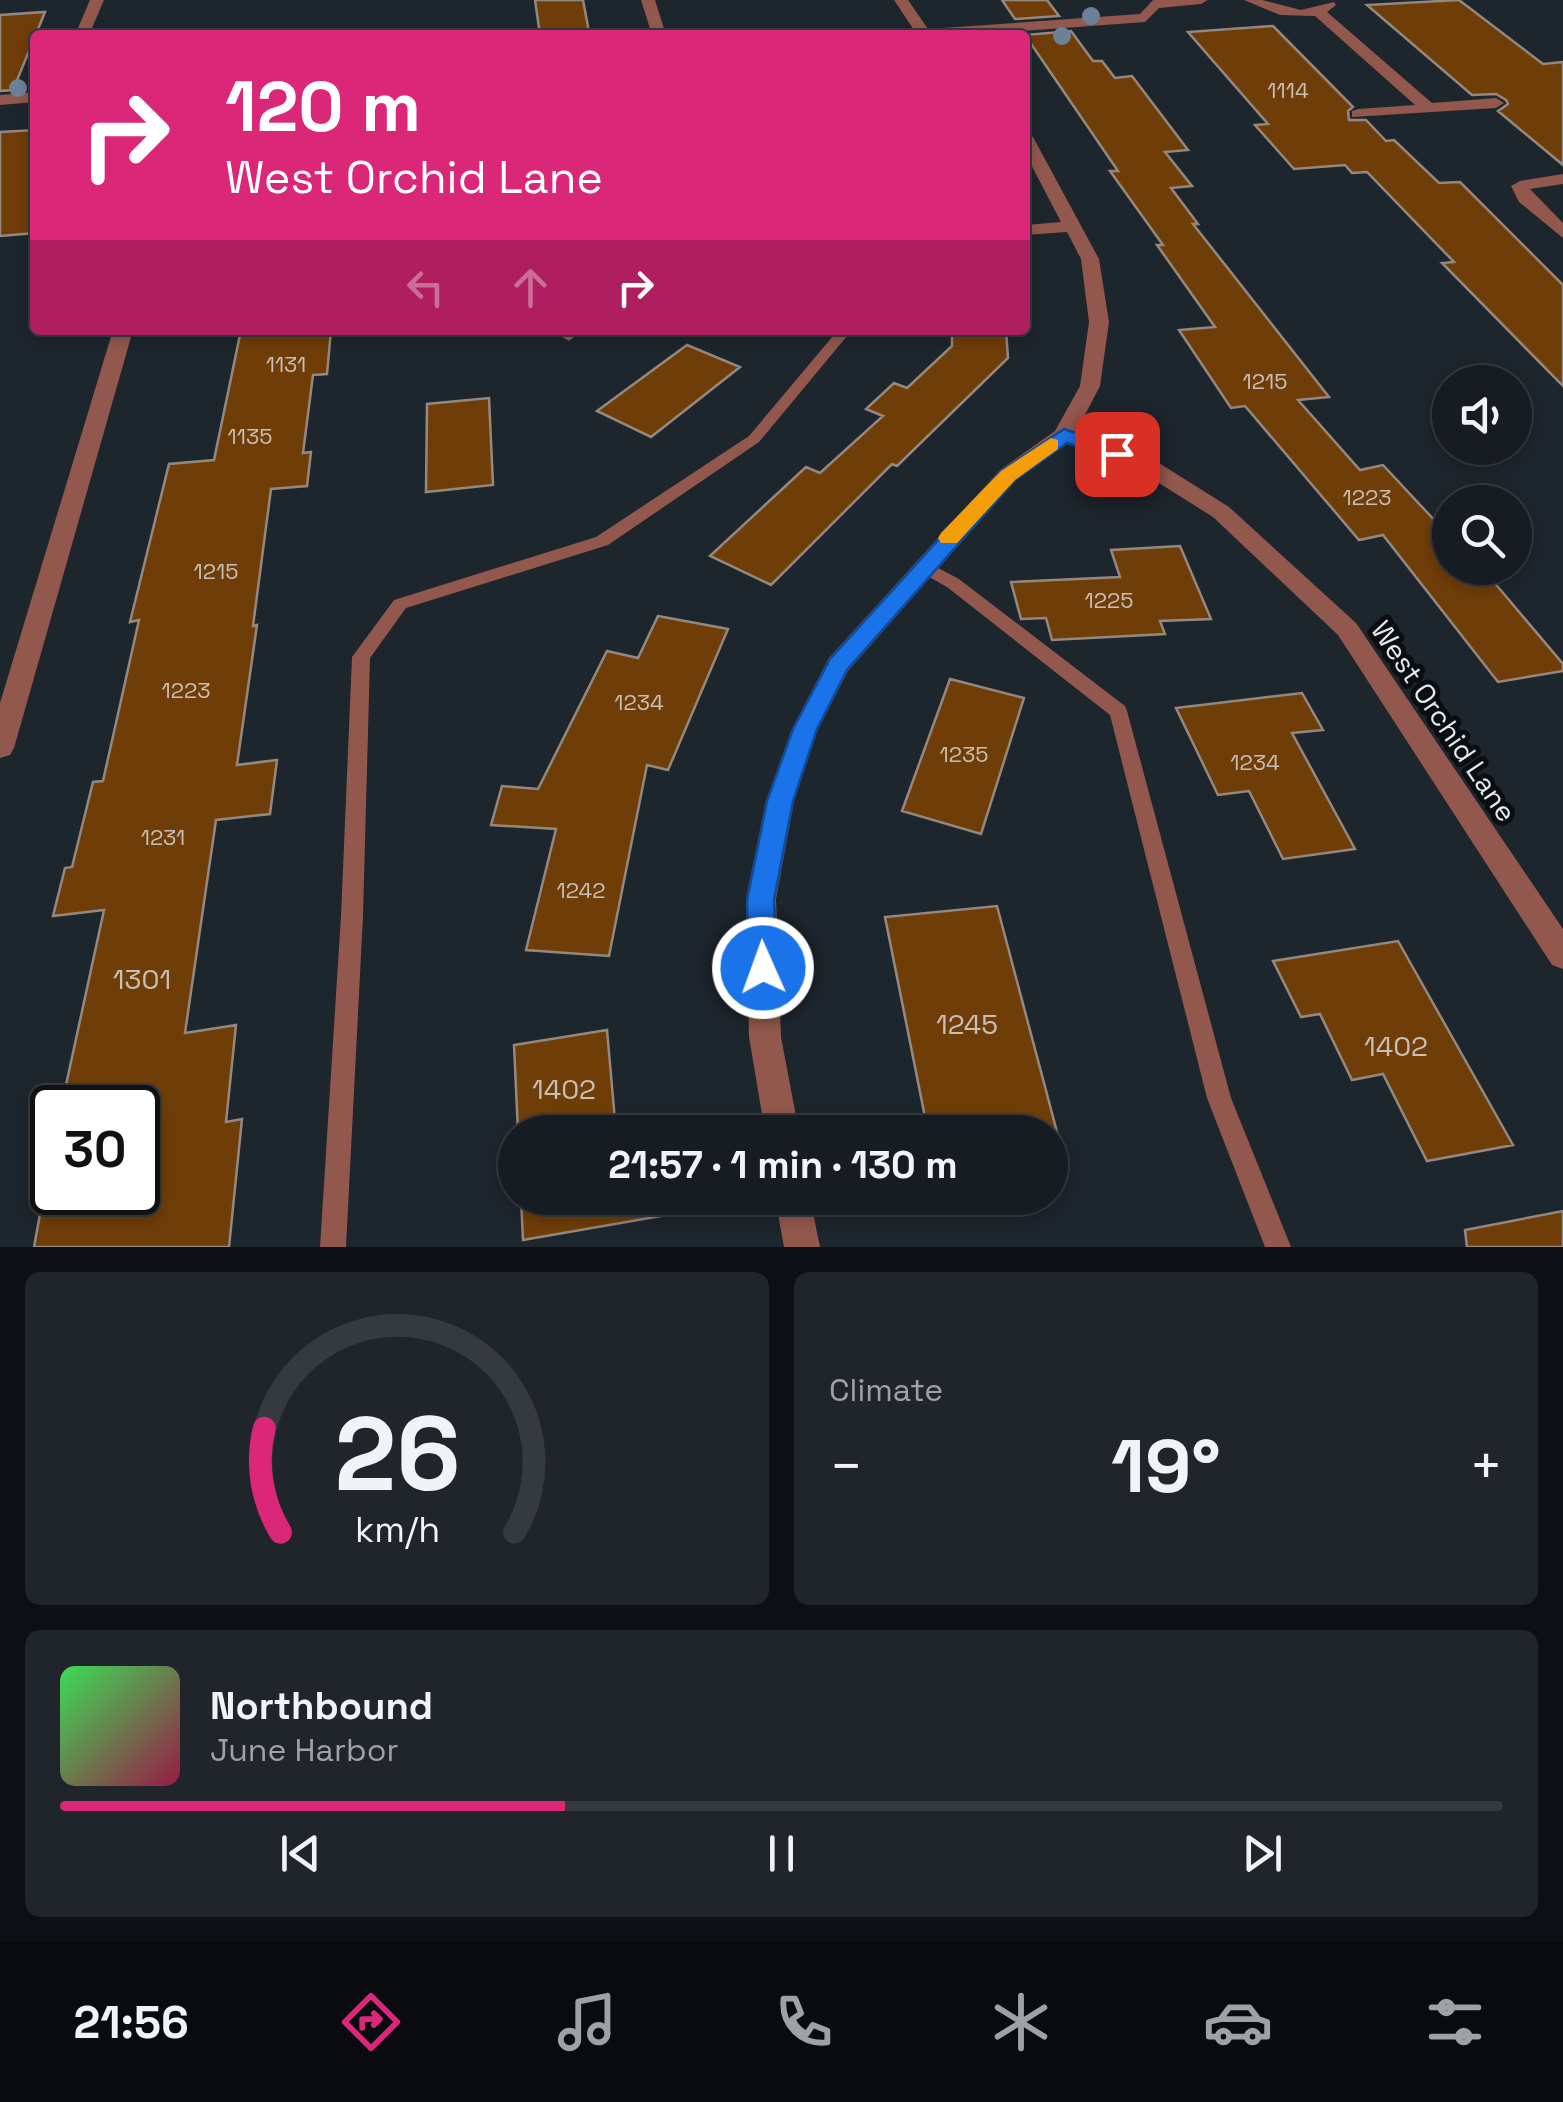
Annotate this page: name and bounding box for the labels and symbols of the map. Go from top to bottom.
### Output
house number: 1114 [1267,76,1309,104]
house number: 1131 [266,350,306,378]
house number: 1215 [1243,367,1287,395]
pin [1075,412,1160,497]
house number: 1135 [228,422,272,450]
house number: 1223 [1343,483,1391,511]
house number: 1215 [194,557,238,585]
house number: 1225 [1085,586,1133,614]
street label: West Orchid Lane [1363,613,1525,829]
house number: 1223 [162,676,210,704]
house number: 1234 [614,688,664,716]
house number: 1235 [940,740,988,768]
house number: 1234 [1230,748,1280,776]
house number: 1231 [141,823,185,851]
house number: 1242 [557,876,605,904]
position arrow [711,916,815,1020]
house number: 1301 [113,961,171,997]
house number: 1245 [936,1006,998,1042]
house number: 1402 [1364,1028,1428,1064]
house number: 1402 [532,1071,596,1107]
speed limit sign: 30 [30,1085,160,1215]

